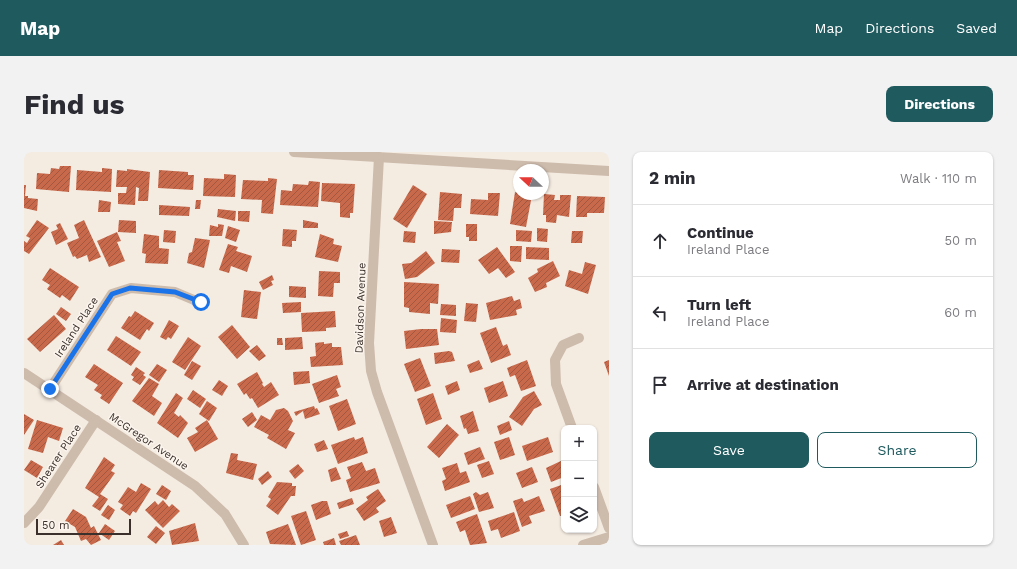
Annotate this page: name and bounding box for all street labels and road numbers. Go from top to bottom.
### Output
street label: Davidson Avenue [352,262,369,354]
street label: Ireland Place [52,294,101,360]
street label: McGregor Avenue [107,410,191,473]
street label: Shearer Place [33,422,84,491]

